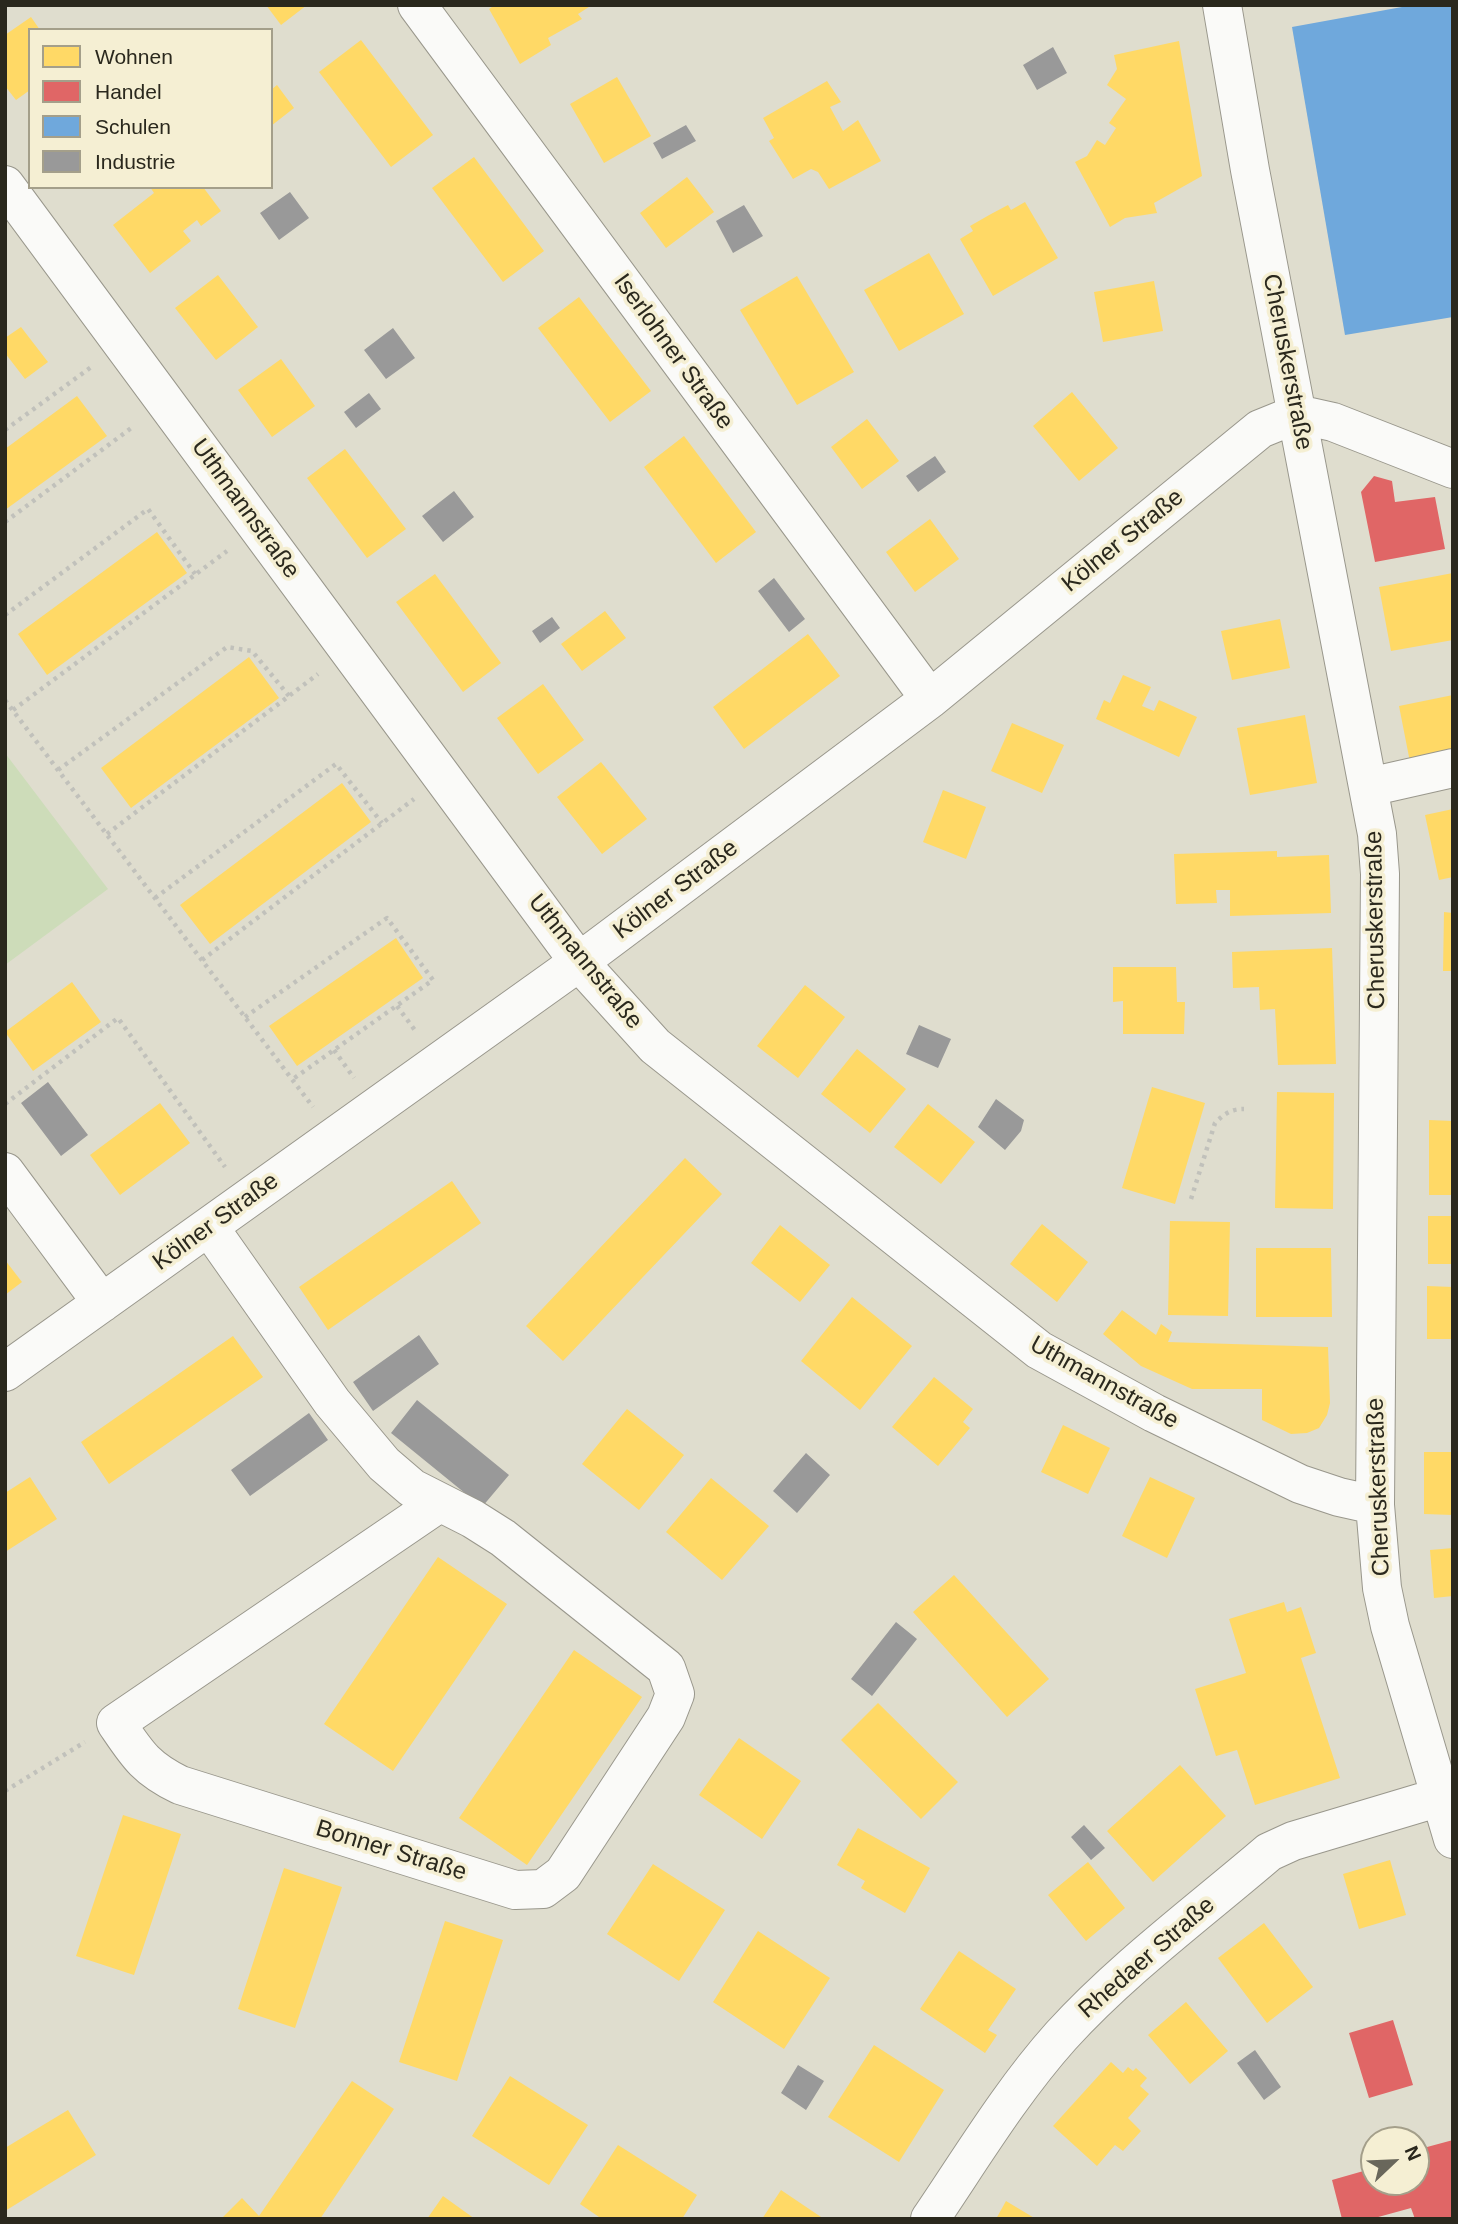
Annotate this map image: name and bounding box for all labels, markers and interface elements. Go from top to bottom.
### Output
legend [28,28,273,189]
text: Wohnen [95,45,173,68]
text: Handel [95,80,162,103]
text: Schulen [95,115,171,138]
text: Industrie [95,150,176,173]
street label: Iserlohner Straße [607,269,739,435]
street label: Cheruskerstraße [1256,272,1318,452]
street label: Uthmannstraße [185,434,305,584]
street label: Kölner Straße [1056,483,1190,599]
street label: Cheruskerstraße [1360,830,1392,1010]
street label: Kölner Straße [608,834,744,946]
street label: Uthmannstraße [522,889,648,1035]
street label: Kölner Straße [148,1167,284,1277]
street label: Uthmannstraße [1025,1330,1183,1436]
street label: Cheruskerstraße [1361,1397,1397,1577]
street label: Bonner Straße [312,1814,470,1888]
street label: Rhedaer Straße [1073,1891,1221,2025]
north arrow [1360,2126,1430,2196]
text: N [1401,2143,1425,2164]

